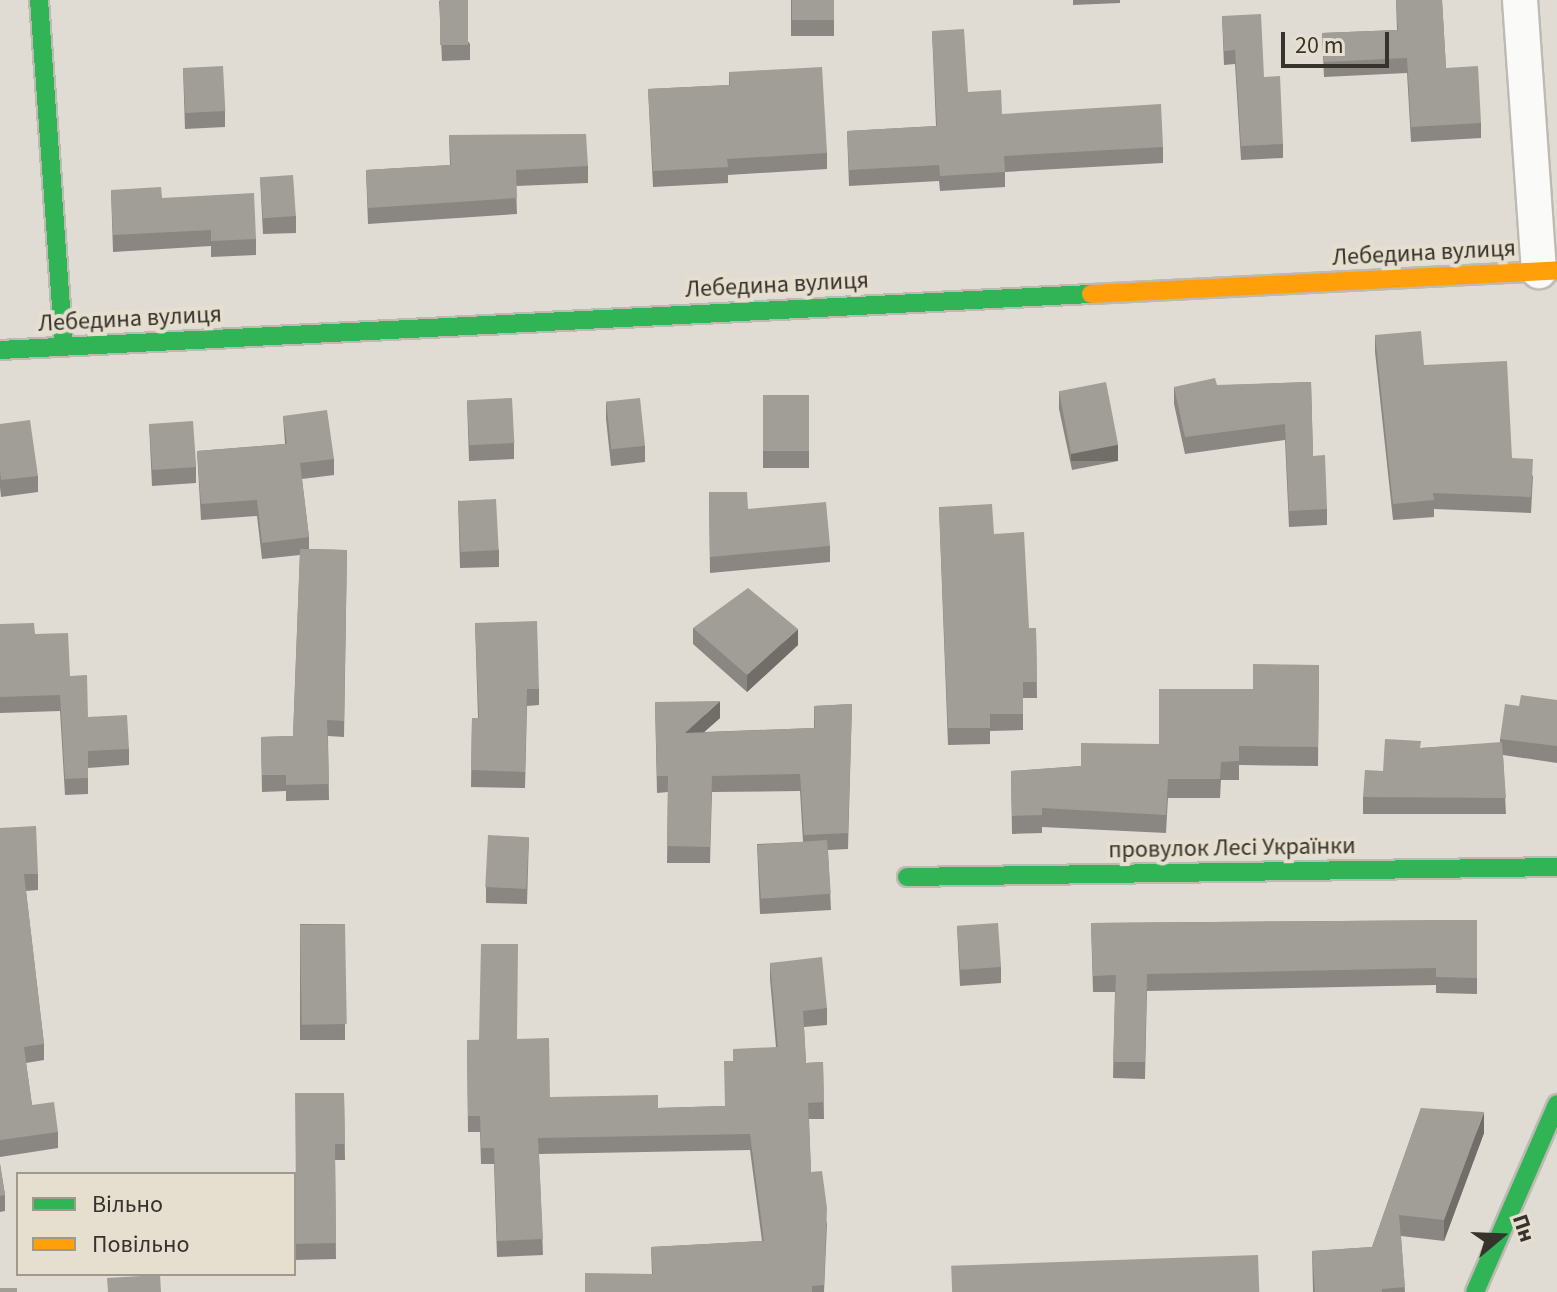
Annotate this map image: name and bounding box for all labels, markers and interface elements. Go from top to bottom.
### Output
scale bar [1285,16,1393,66]
text: 20 m [1295,28,1344,63]
street label: Лебедина вулиця [1331,234,1517,272]
street label: Лебедина вулиця [684,266,870,304]
street label: Лебедина вулиця [37,300,223,338]
street label: провулок Лесі Українки [1108,831,1356,865]
legend [16,1172,296,1276]
text: Вільно [92,1187,163,1222]
north arrow [1461,1196,1541,1276]
text: Пн [1504,1210,1543,1246]
text: Повільно [92,1227,190,1262]

